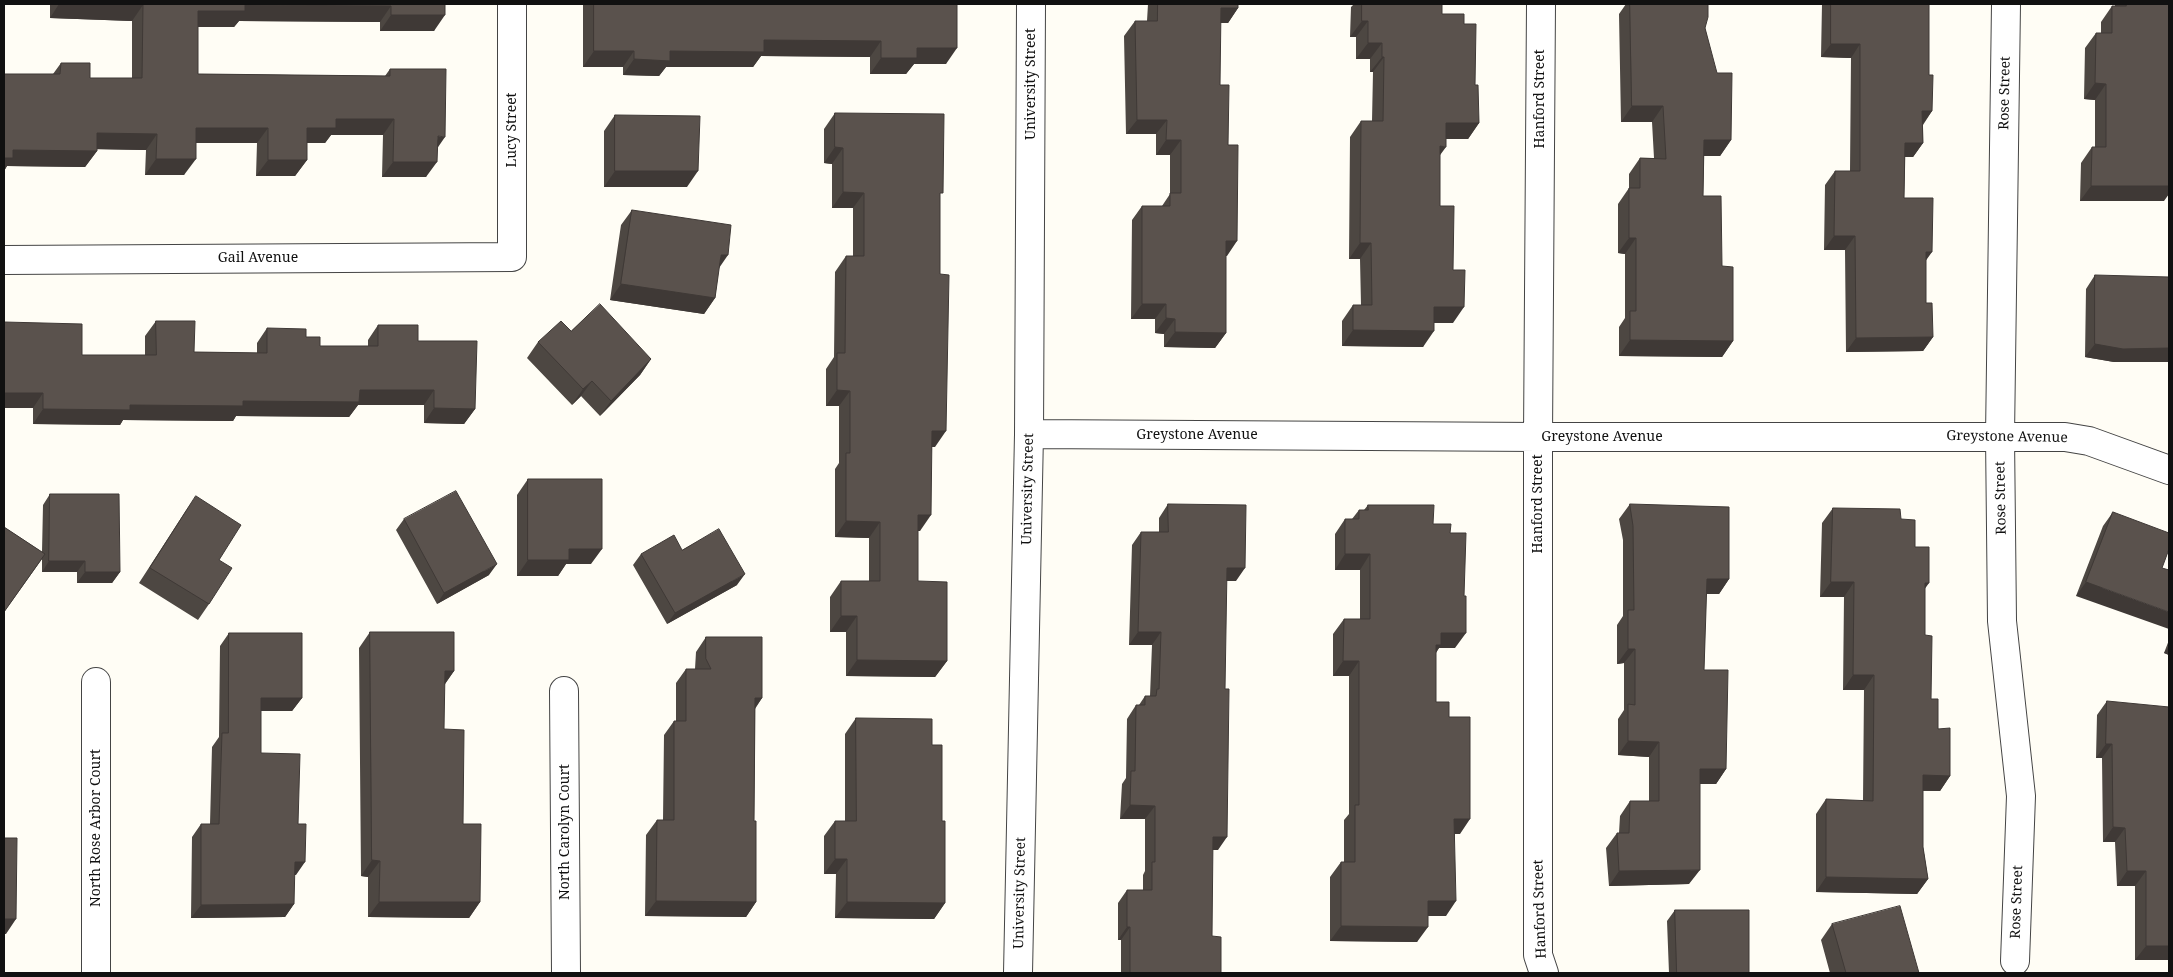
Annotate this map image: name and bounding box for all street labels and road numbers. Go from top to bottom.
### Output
street label: University Street [1023,28,1039,140]
street label: Hanford Street [1532,49,1548,149]
street label: Rose Street [1996,56,2014,130]
street label: Lucy Street [504,92,520,168]
street label: Gail Avenue [218,250,298,266]
street label: Greystone Avenue [1136,427,1258,443]
street label: Greystone Avenue [1946,428,2068,446]
street label: Greystone Avenue [1541,429,1663,445]
street label: University Street [1019,433,1037,545]
street label: Hanford Street [1530,454,1546,554]
street label: Rose Street [1992,461,2010,535]
street label: North Rose Arbor Court [88,749,104,907]
street label: North Carolyn Court [557,764,573,900]
street label: University Street [1011,837,1029,949]
street label: Hanford Street [1530,859,1550,959]
street label: Rose Street [2007,865,2027,939]

